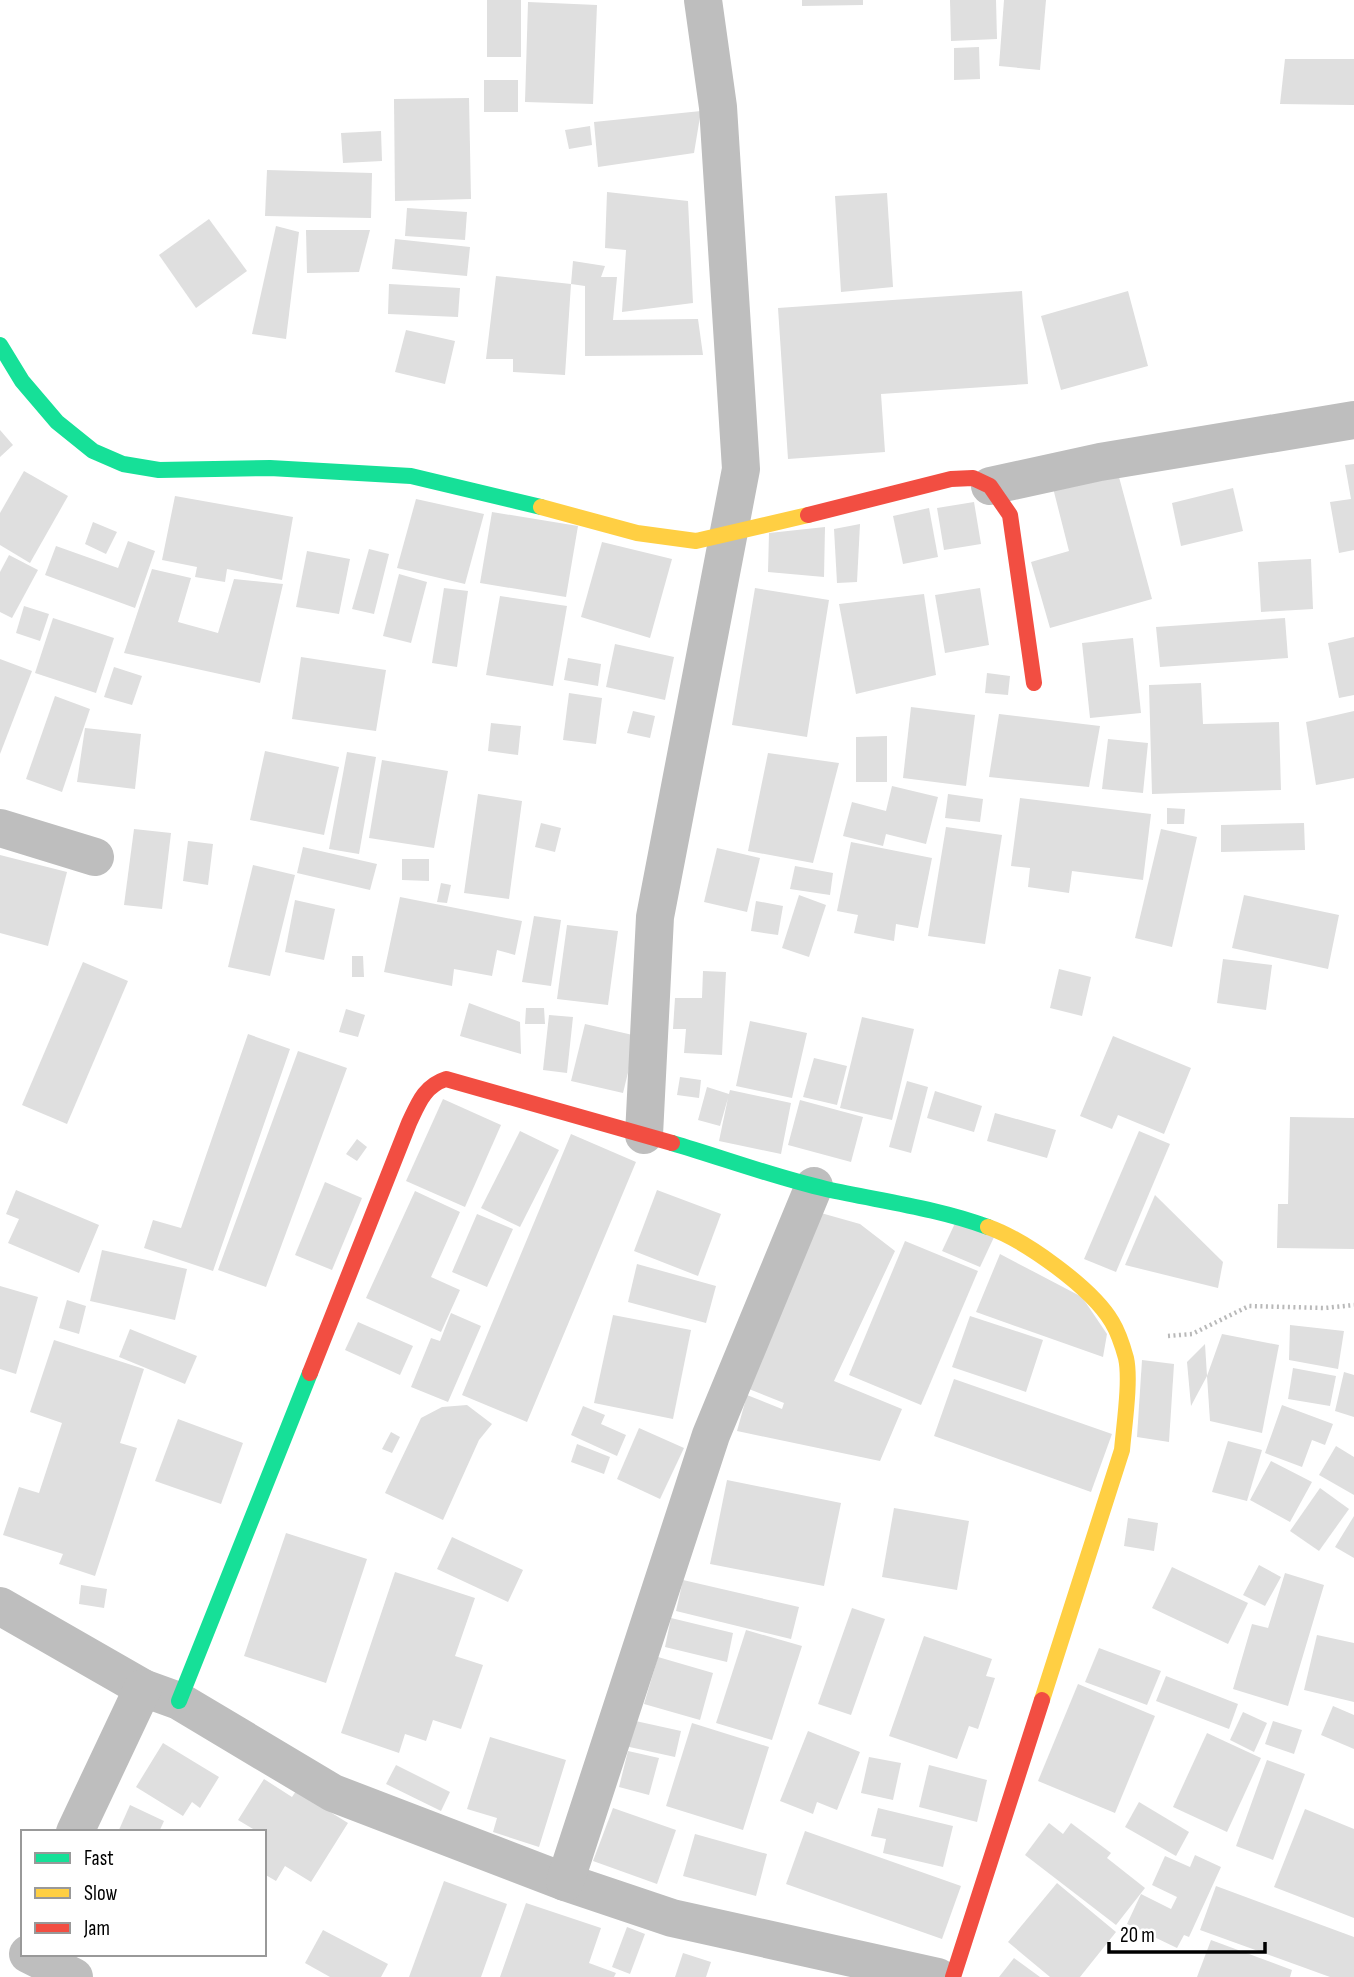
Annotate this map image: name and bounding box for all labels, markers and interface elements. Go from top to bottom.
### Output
legend [21,1830,266,1956]
text: Fast [84,1846,114,1871]
text: Slow [84,1881,118,1906]
scale bar [1109,1910,1265,1954]
text: Jam [83,1916,110,1941]
text: 20 m [1120,1923,1155,1948]

